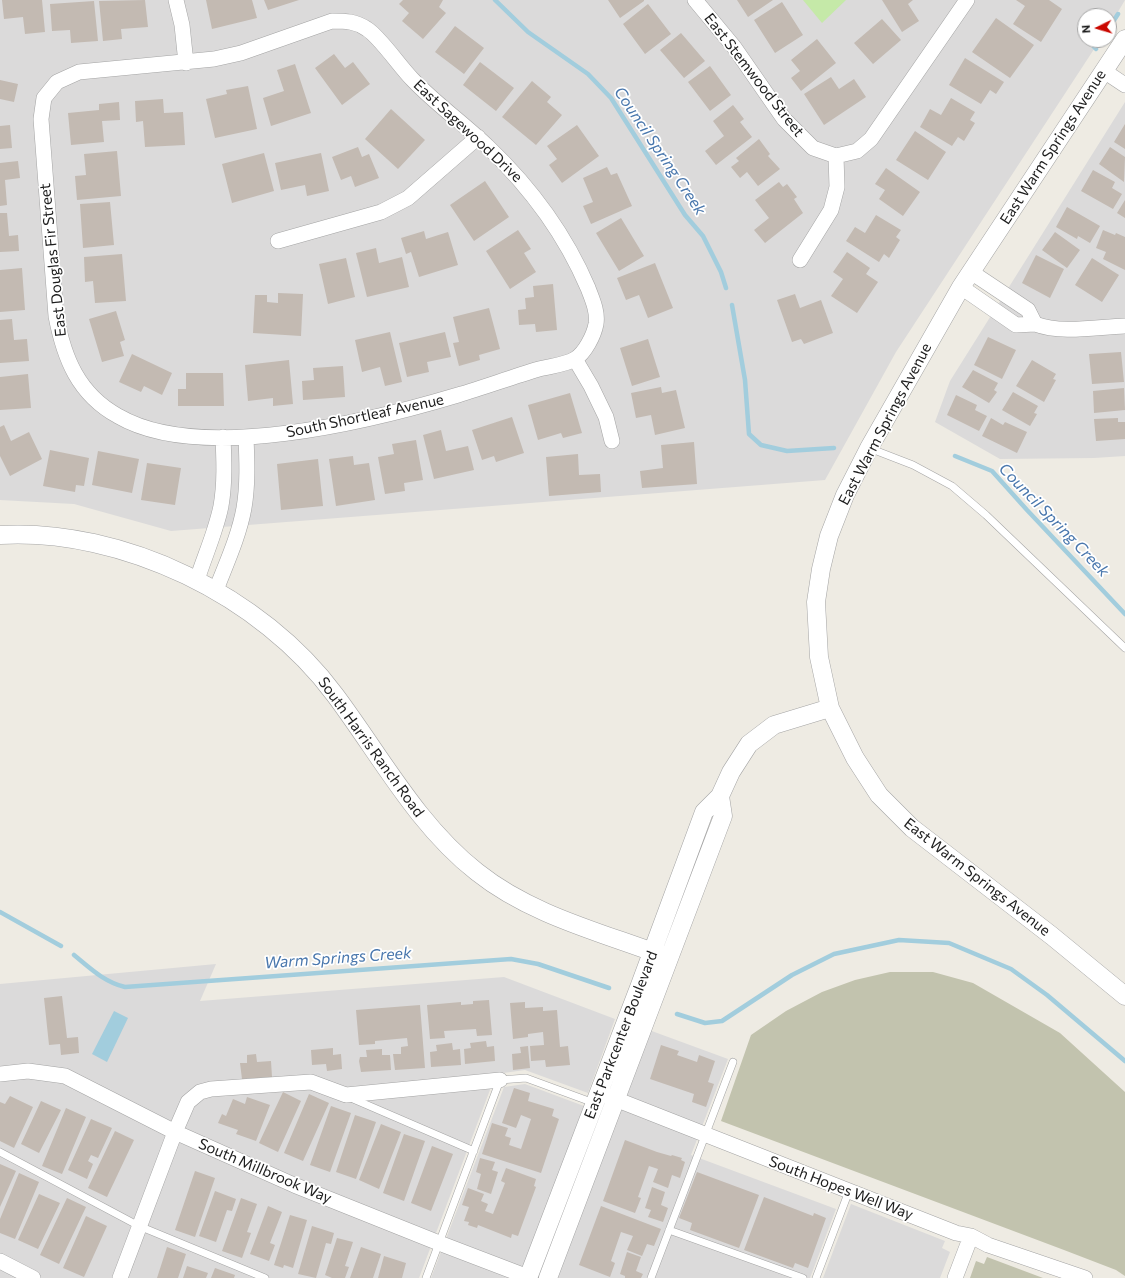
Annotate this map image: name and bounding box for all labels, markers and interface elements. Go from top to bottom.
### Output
north arrow [1077,8,1117,48]
street label: East Stemwood Street [700,10,808,140]
text: N [1079,24,1092,34]
street label: East Warm Springs Avenue [996,66,1110,228]
street label: East Sagewood Drive [410,76,526,186]
water label: Council Spring Creek [610,83,710,219]
street label: East Douglas Fir Street [36,182,70,338]
street label: East Warm Springs Avenue [835,340,935,508]
street label: South Shortleaf Avenue [285,390,445,442]
water label: Council Spring Creek [995,459,1113,581]
street label: South Harris Ranch Road [314,673,428,821]
street label: East Warm Springs Avenue [900,814,1054,940]
water label: Warm Springs Creek [264,943,412,973]
street label: East Parkcenter Boulevard [581,948,661,1122]
street label: South Millbrook Way [196,1135,334,1207]
street label: South Hopes Well Way [766,1152,916,1224]

